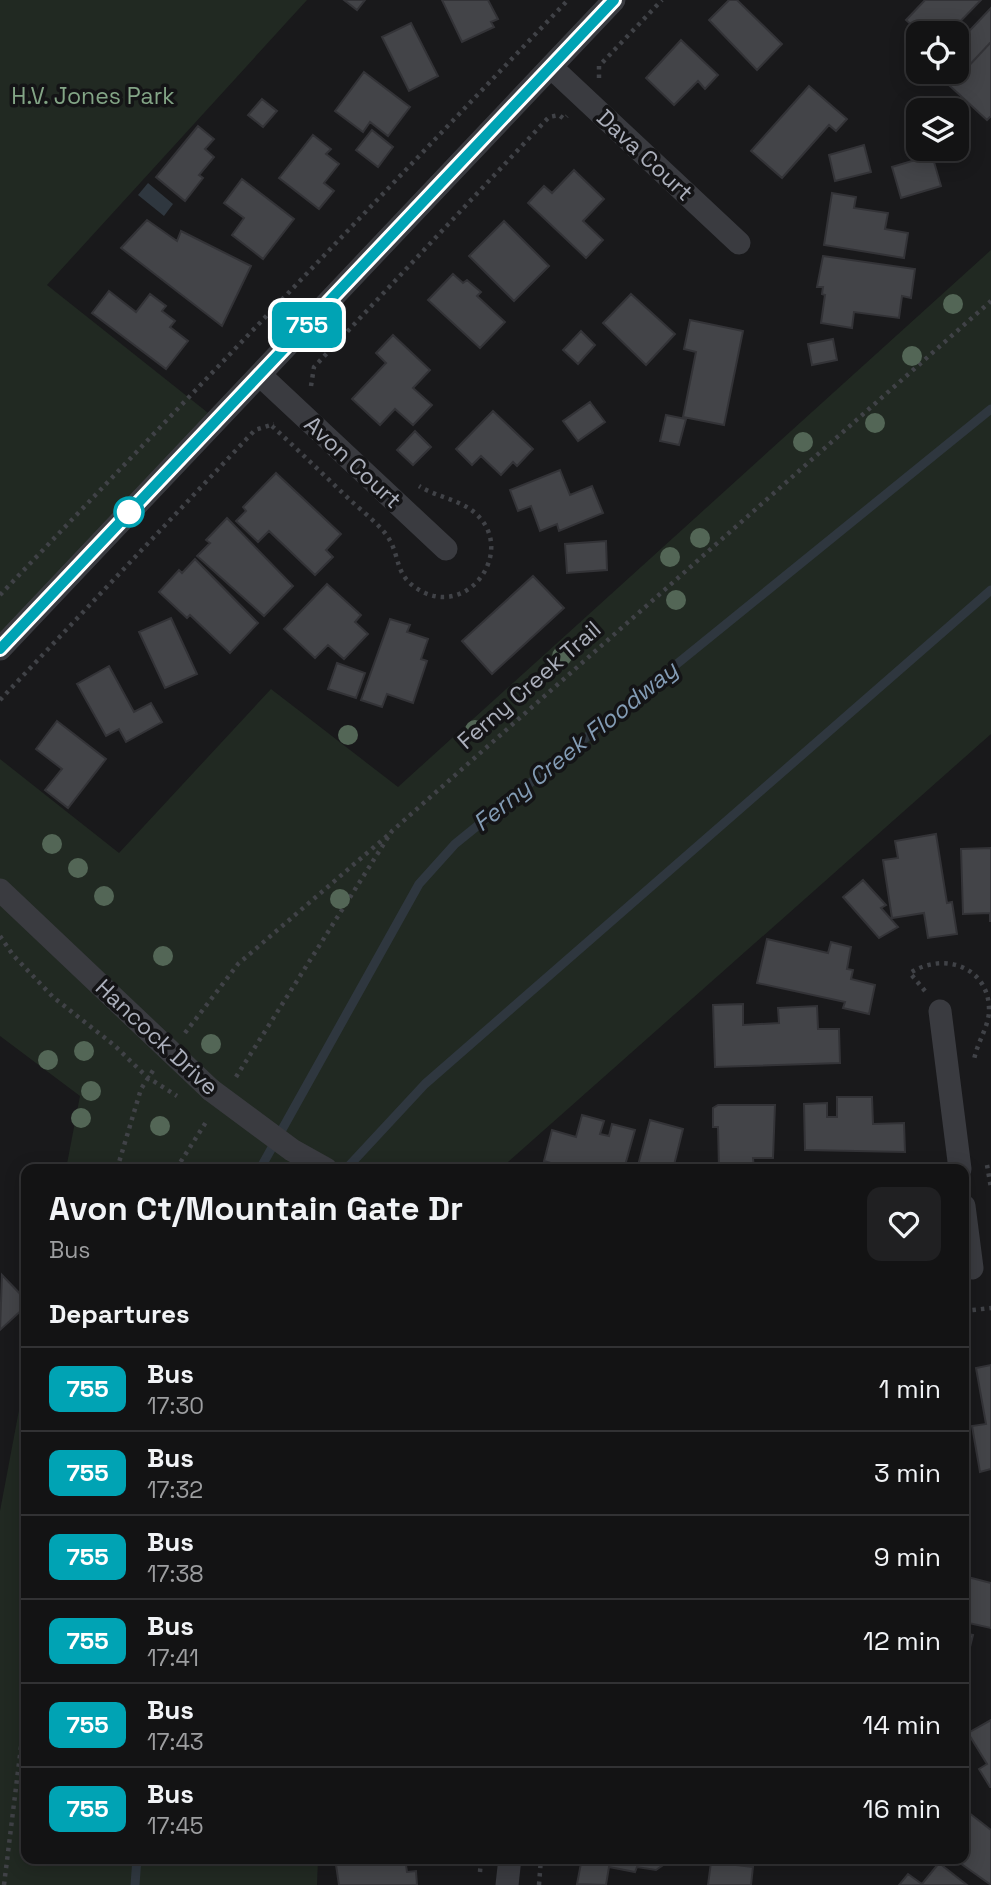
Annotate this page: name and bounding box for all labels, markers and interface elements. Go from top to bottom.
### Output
map controls [906,21,969,161]
button: locate [906,21,969,84]
park label: H.V. Jones Park [11,81,175,111]
button: layers [906,98,969,161]
street label: Dava Court [590,103,700,207]
line badge: 755 [267,302,347,348]
text: 755 [286,309,328,340]
street label: Avon Court [298,409,408,515]
unlabelled marker [114,497,144,527]
street label: Ferny Creek Trail [451,614,607,756]
water label: Ferny Creek Floodway [466,653,685,838]
street label: Hancock Drive [89,972,225,1102]
button: heart [867,1187,941,1261]
text: Avon Ct/Mountain Gate Dr [49,1188,463,1230]
text: Bus [49,1235,90,1265]
text: Departures [49,1297,190,1331]
text: Bus [147,1357,194,1391]
text: 1 min [879,1372,941,1406]
text: 755 [66,1373,109,1404]
text: 17:30 [147,1391,204,1421]
text: Bus [147,1441,194,1475]
text: 3 min [874,1456,941,1490]
text: 755 [66,1457,109,1488]
text: 17:32 [147,1475,203,1505]
text: Bus [147,1525,194,1559]
text: 9 min [874,1540,941,1574]
text: 755 [66,1541,109,1572]
text: 17:38 [147,1559,204,1589]
text: Bus [147,1609,194,1643]
text: 12 min [863,1624,941,1658]
text: 755 [66,1625,109,1656]
text: 17:41 [147,1643,199,1673]
text: Bus [147,1693,194,1727]
text: 14 min [863,1708,941,1742]
text: 755 [66,1709,109,1740]
text: 17:43 [147,1727,204,1757]
text: Bus [147,1777,194,1811]
text: 16 min [863,1792,941,1826]
text: 755 [66,1793,109,1824]
text: 17:45 [147,1811,204,1841]

